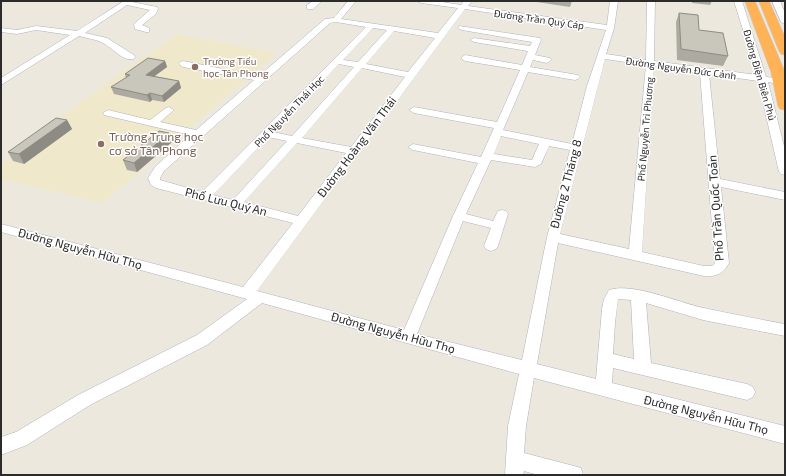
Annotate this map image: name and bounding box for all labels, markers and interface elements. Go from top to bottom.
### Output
street label: Đường Trần Quý Cáp [493,7,585,31]
street label: Đường Điện Biên Phủ [741,28,779,122]
street label: Đường Nguyễn Đức Cảnh [625,54,737,82]
place label: Trường Tiểu học Tân Phong [203,55,269,79]
marker: Trường Tiểu học Tân Phong [190,62,200,72]
street label: Phố Nguyễn Thái Học [252,72,327,149]
street label: Phố Nguyễn Tri Phương [634,76,656,182]
street label: Đường Hoàng Văn Thái [314,93,399,199]
place label: Trường Trung học cơ sở Tân Phong [109,129,203,157]
street label: Đường 2 Tháng 8 [546,138,584,230]
marker: Trường Trung học cơ sở Tân Phong [96,139,106,149]
street label: Phố Trần Quốc Toản [704,155,727,261]
street label: Phố Lưu Quý An [183,184,269,219]
street label: Đường Nguyễn Hữu Thọ [16,225,144,272]
street label: Đường Nguyễn Hữu Thọ [329,309,457,356]
street label: Đường Nguyễn Hữu Thọ [642,392,770,437]

